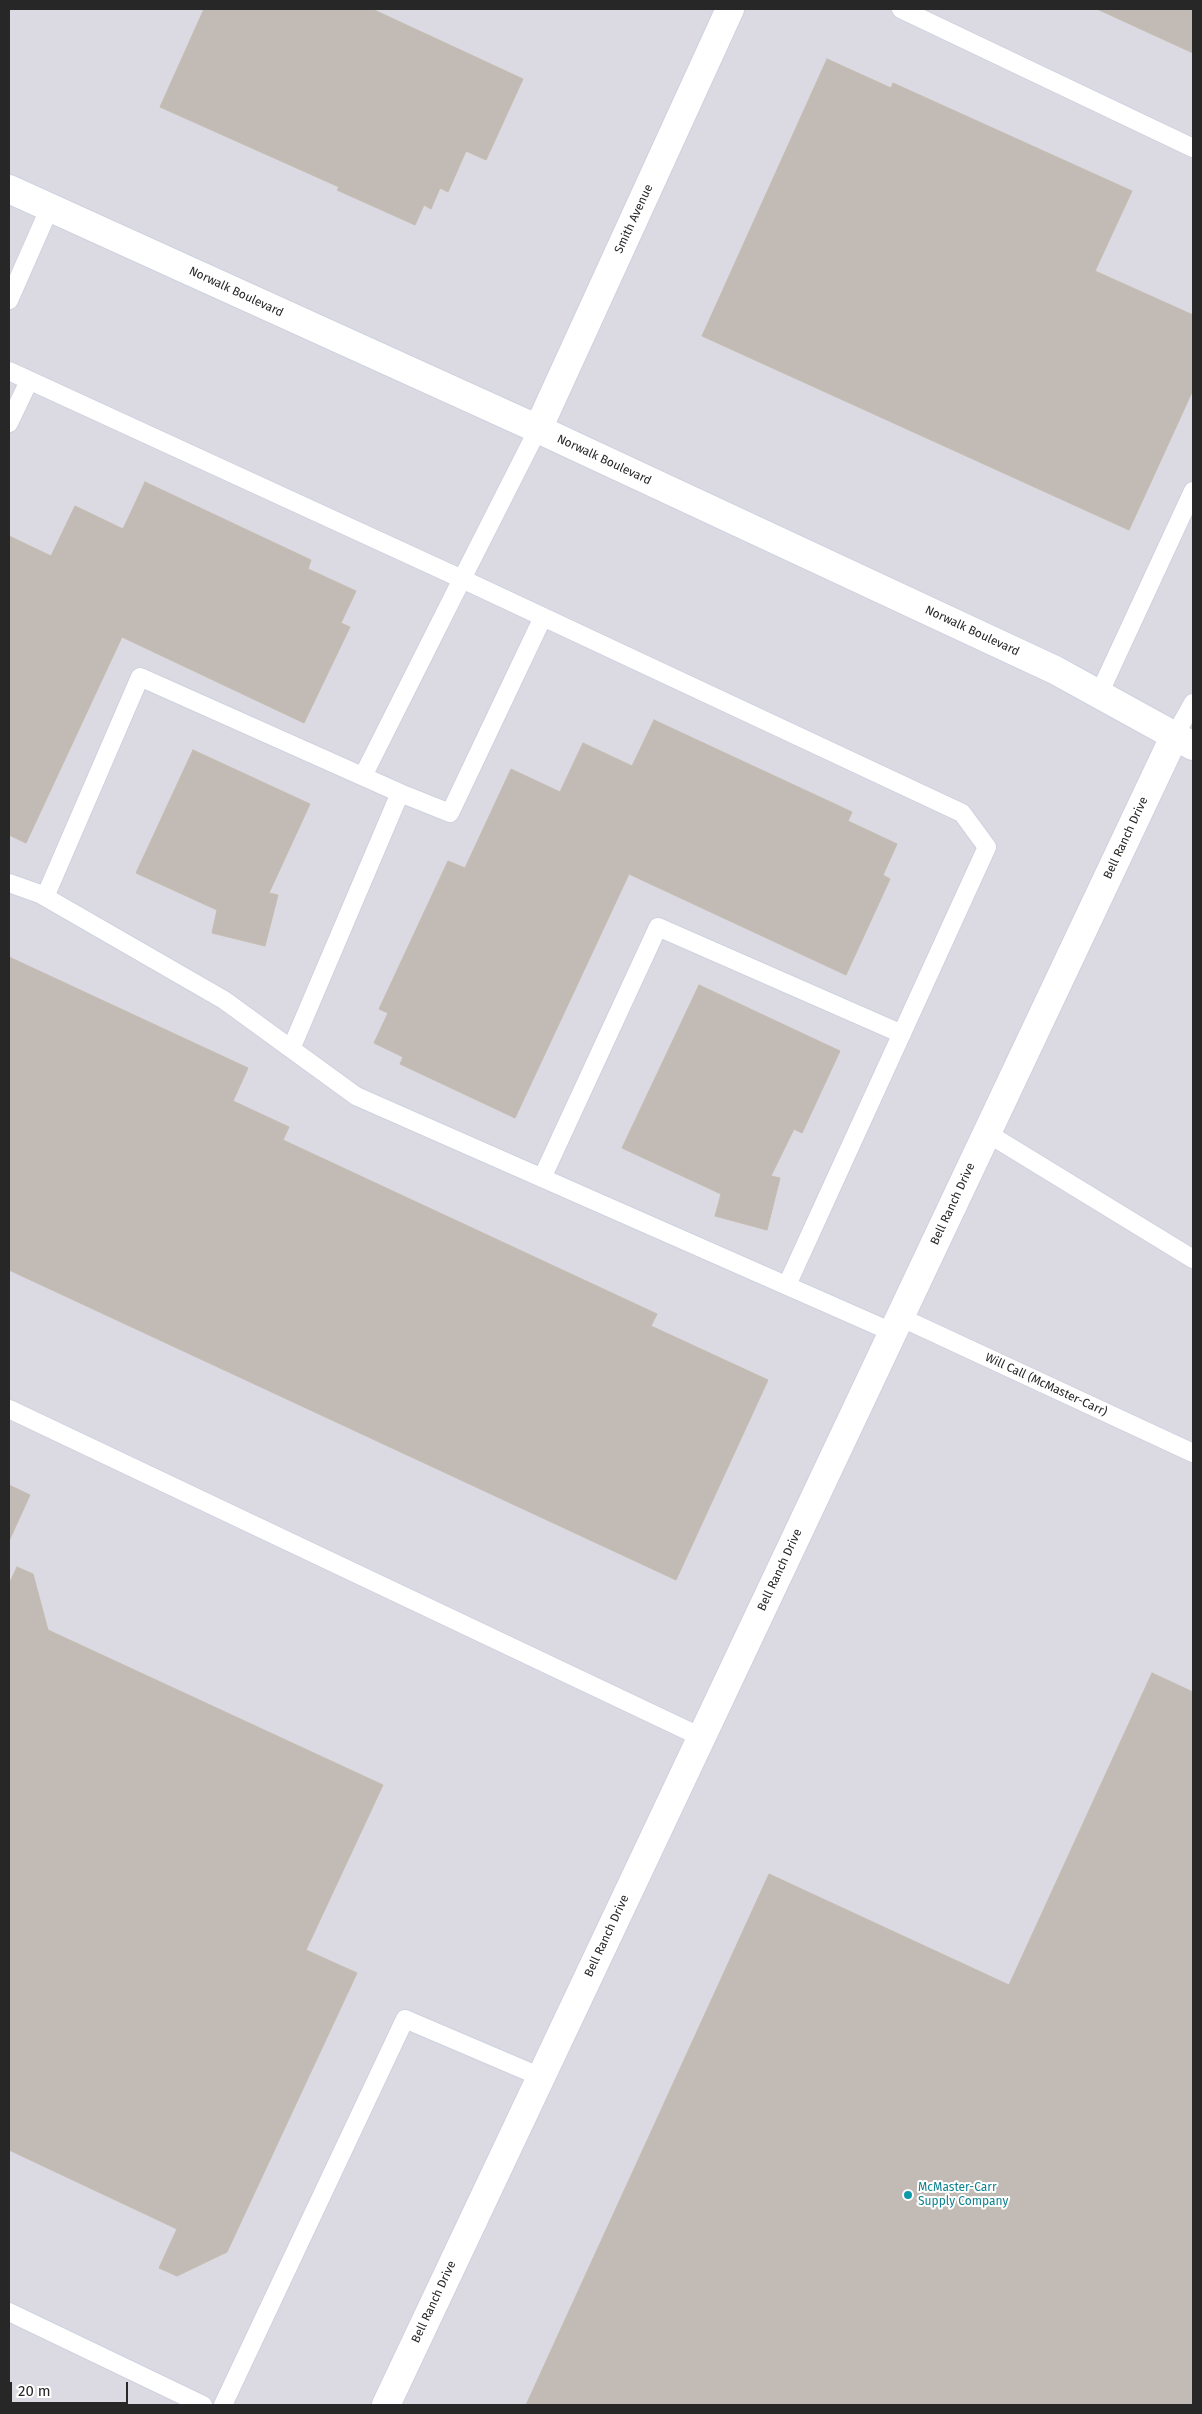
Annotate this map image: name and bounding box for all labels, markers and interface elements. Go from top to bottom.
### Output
street label: Smith Avenue [612,182,656,256]
street label: Norwalk Boulevard [187,264,285,320]
street label: Norwalk Boulevard [555,432,653,488]
street label: Norwalk Boulevard [923,603,1021,659]
street label: Bell Ranch Drive [1101,795,1151,881]
street label: Bell Ranch Drive [928,1161,978,1247]
street label: Will Call (McMaster-Carr) [983,1350,1109,1420]
street label: Bell Ranch Drive [755,1527,805,1613]
street label: Bell Ranch Drive [582,1893,632,1979]
place label: McMaster-Carr Supply Company [918,2181,1008,2209]
marker: McMaster-Carr Supply Company [902,2189,914,2201]
street label: Bell Ranch Drive [409,2259,459,2345]
scale bar [12,2372,130,2404]
text: 20 m [18,2382,51,2400]

